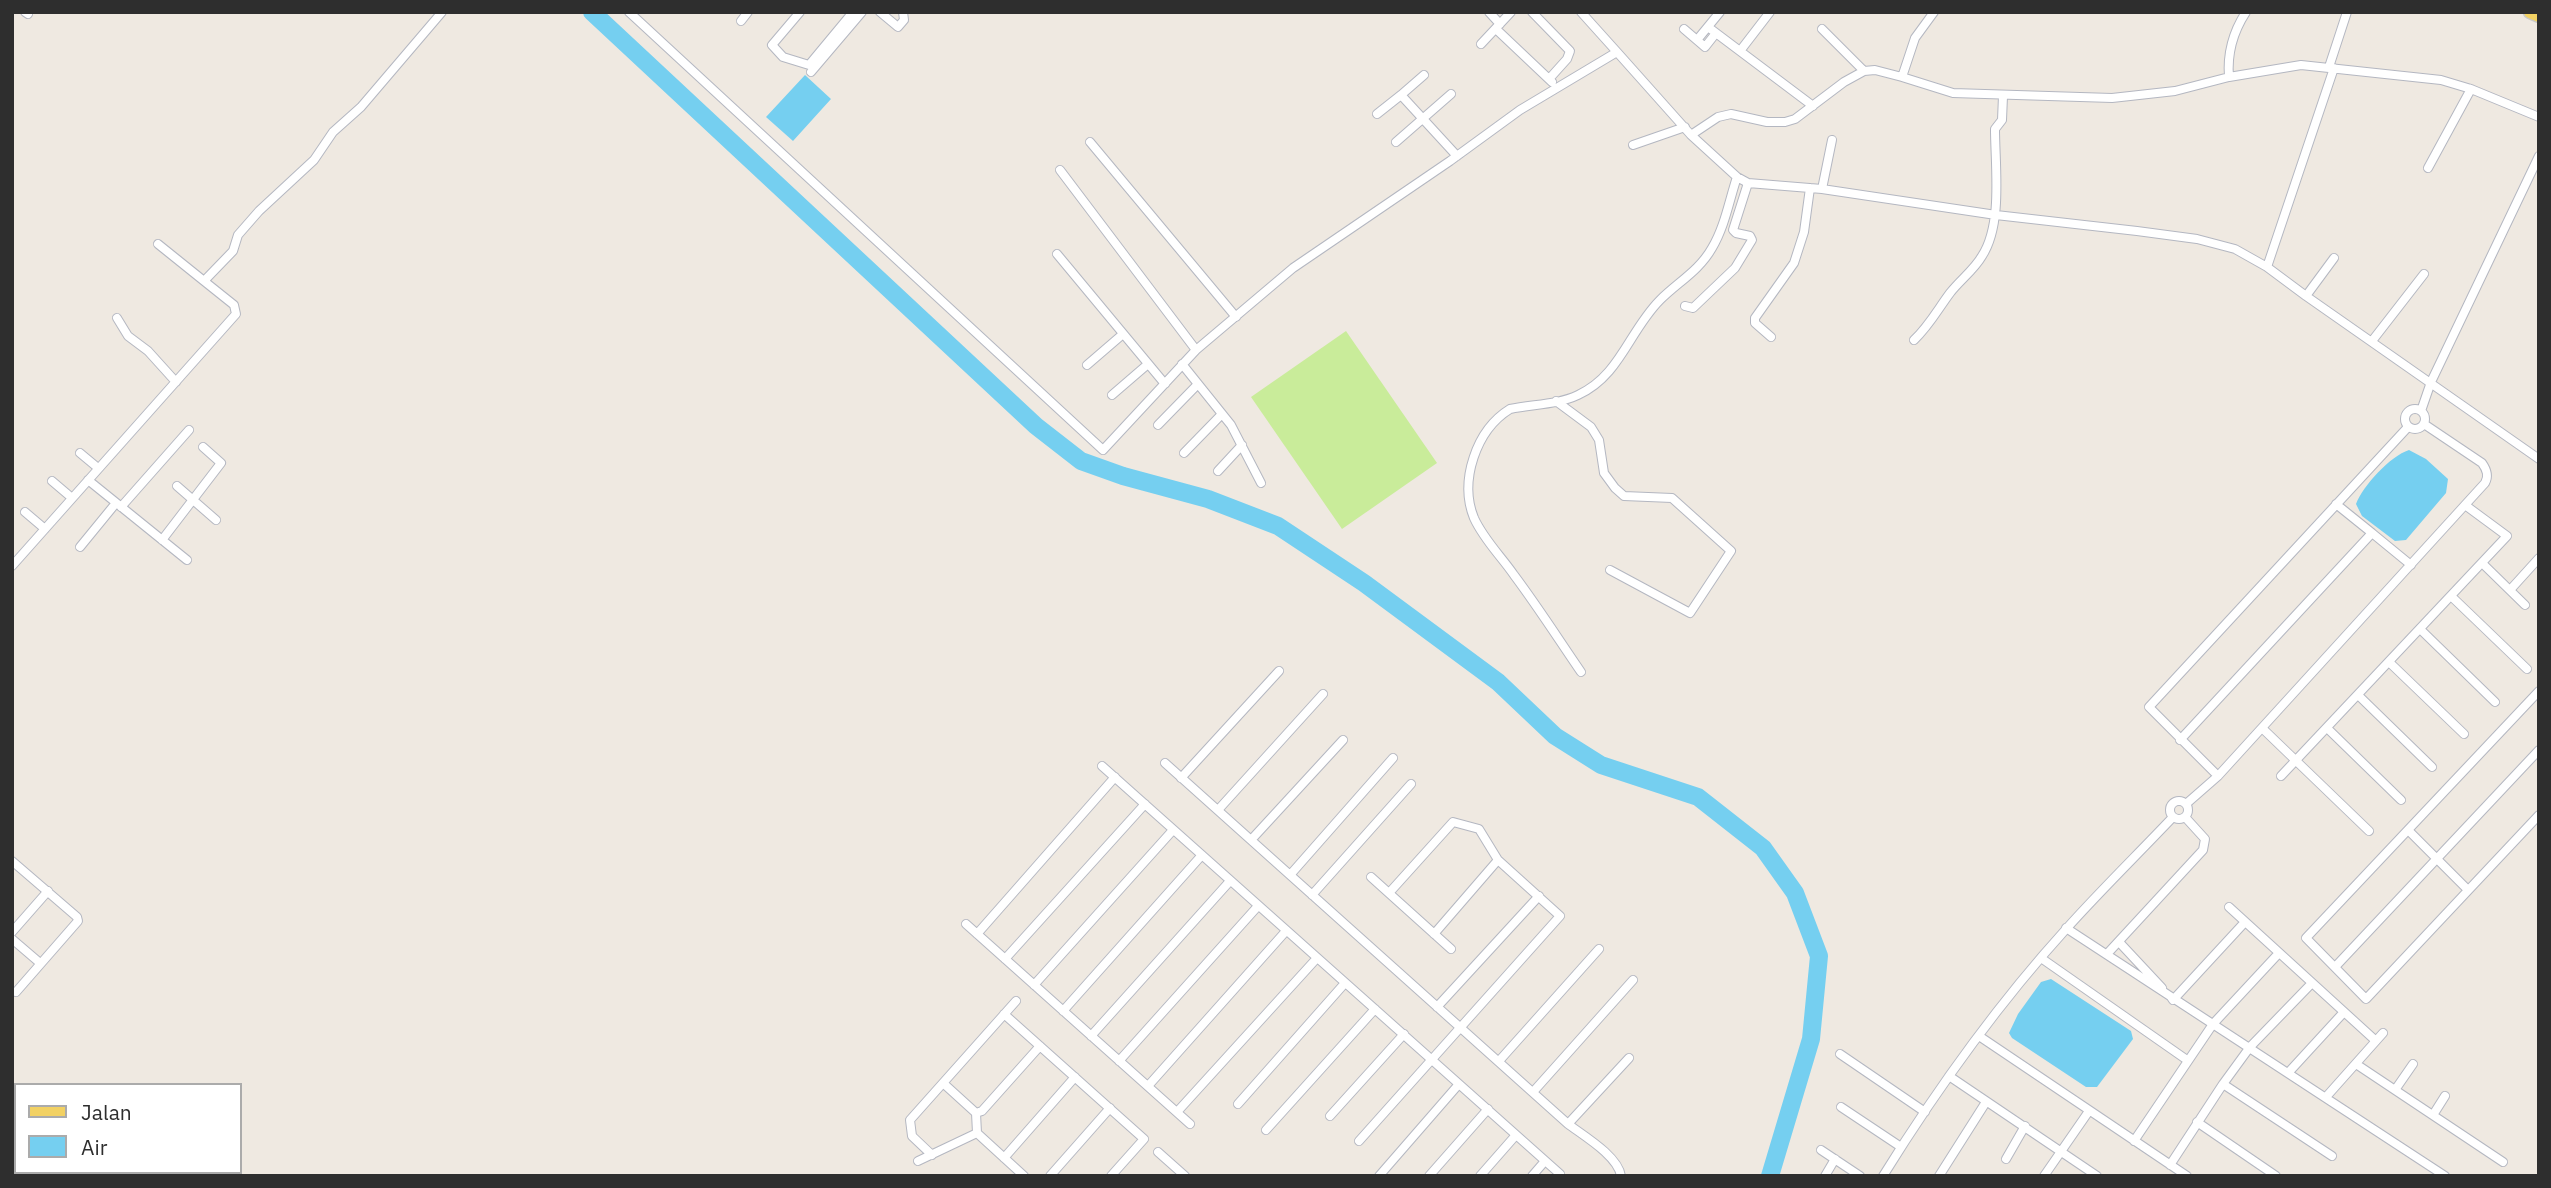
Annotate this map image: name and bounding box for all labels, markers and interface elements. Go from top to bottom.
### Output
legend [14,1083,242,1174]
text: Jalan [81,1098,132,1126]
text: Air [81,1133,107,1161]

